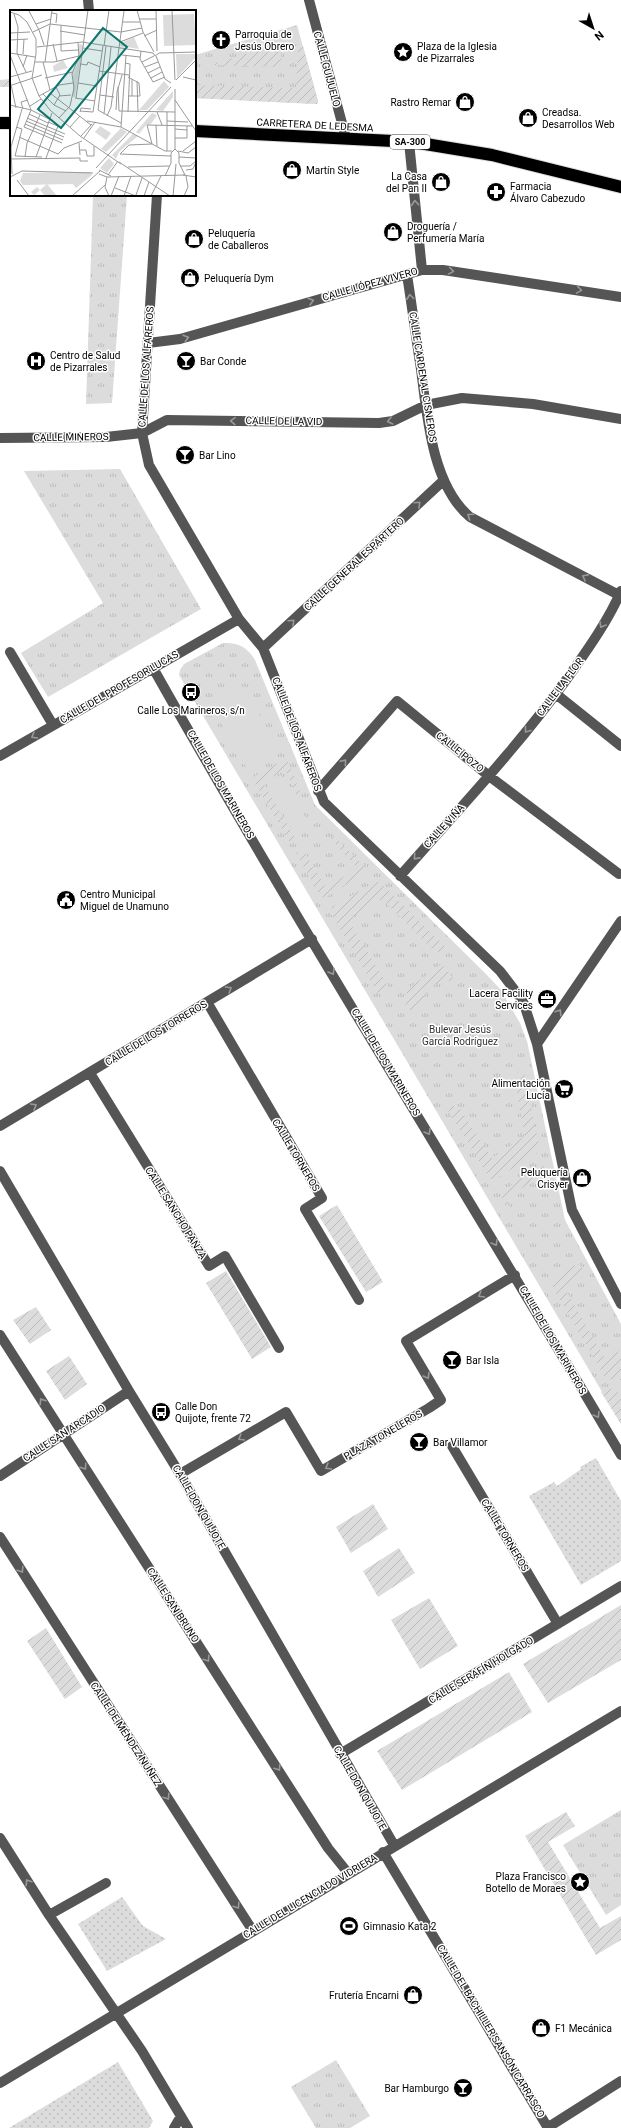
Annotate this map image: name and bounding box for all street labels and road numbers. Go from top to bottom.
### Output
street label: CALLE GUIJUELO [312,30,342,108]
street label: CARRETERA DE LEDESMA [256,116,374,134]
road number: SA-300 [390,135,430,149]
street label: CALLE LÓPEZ VIVERO [321,264,419,303]
street label: CALLE DE LOS ALFAREROS [136,306,156,428]
street label: CALLE CARDENAL CISNEROS [407,311,439,443]
street label: CALLE DE LA VID [245,415,323,427]
street label: CALLE MINEROS [33,431,109,443]
street label: CALLE GENERAL ESPARTERO [302,515,406,613]
street label: CALLE DEL PROFESOR LUCAS [58,649,180,725]
street label: CALLE LA FLOR [535,656,585,718]
street label: CALLE DE LOS ALFAREROS [270,676,324,793]
street label: CALLE DE LOS MARINEROS [185,728,257,840]
street label: CALLE POZO [434,730,486,775]
street label: CALLE VIÑA [421,801,467,850]
street label: CALLE DE LOS TORREROS [103,998,209,1068]
street label: CALLE DE LOS MARINEROS [350,1006,422,1118]
street label: CALLE TORNEROS [270,1117,322,1193]
street label: CALLE SANCHO PANZA [143,1165,209,1261]
street label: CALLE DE LOS MARINEROS [517,1284,589,1396]
street label: CALLE SAN ARCADIO [21,1402,107,1464]
street label: PLAZA TONELEROS [342,1408,424,1462]
street label: CALLE DON QUIJOTE [170,1463,228,1551]
street label: CALLE TORNEROS [479,1497,531,1573]
street label: CALLE SAN BRUNO [145,1566,201,1645]
street label: CALLE SERAFÍN HOLGADO [426,1633,535,1706]
street label: CALLE DE MÉNDEZ NÚÑEZ [88,1680,165,1788]
street label: CALLE DON QUIJOTE [331,1744,389,1832]
street label: CALLE DEL LICENCIADO VIDRIERA [241,1851,379,1940]
street label: CALLE DEL BACHILLER SANSÓN CARRASCO [435,1942,548,2119]

